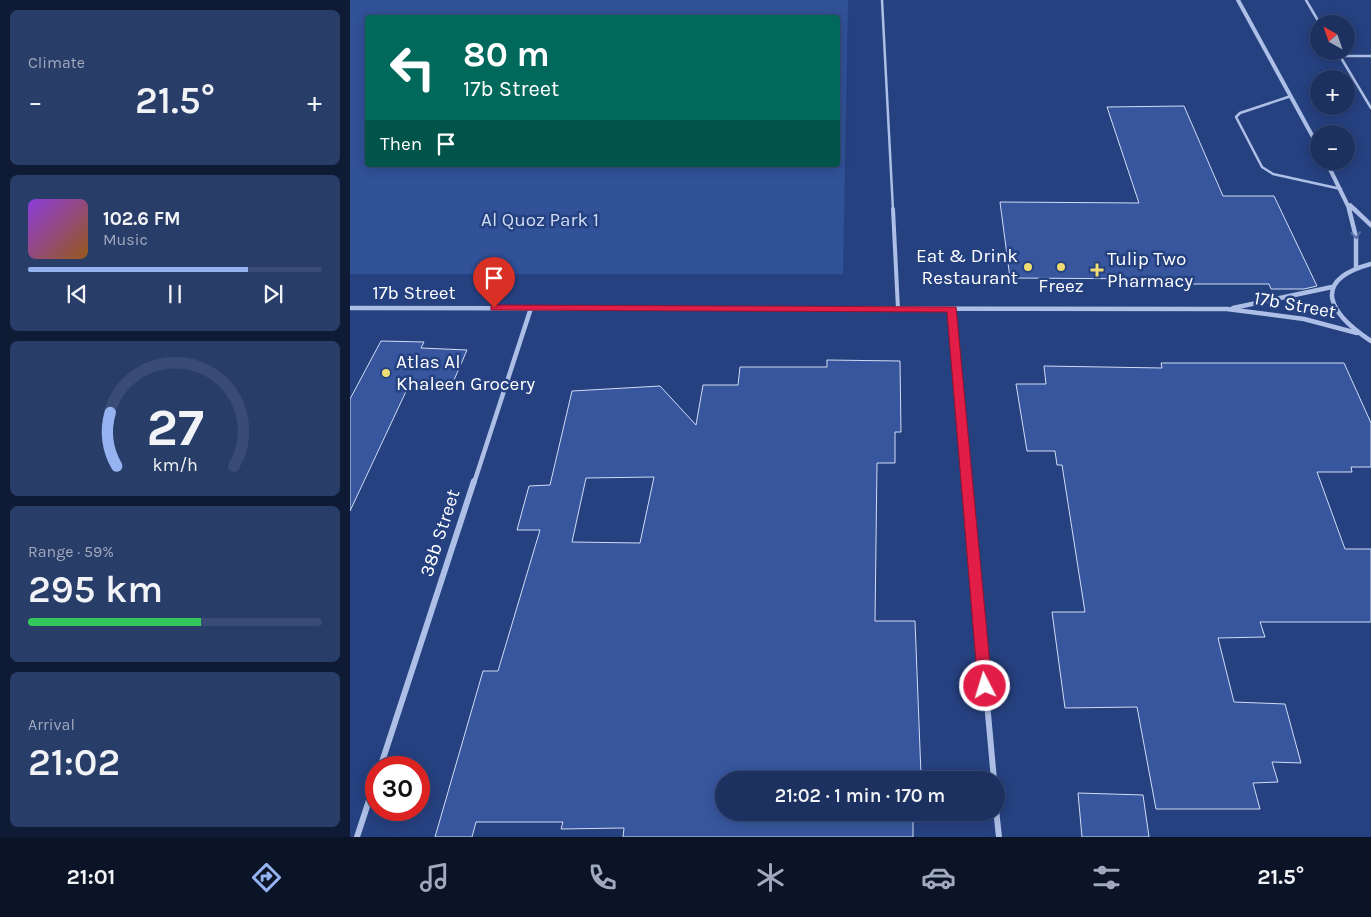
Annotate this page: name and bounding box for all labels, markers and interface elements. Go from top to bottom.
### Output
north arrow [1310,15,1355,60]
map controls [1310,15,1355,170]
text: 80 m [463,34,550,75]
icon: left [380,35,445,100]
text: Climate [28,53,85,72]
button: + [1310,70,1355,115]
text: 17b Street [463,76,559,102]
text: 21.5° [135,78,215,123]
text: − [28,85,43,118]
text: + [307,85,322,118]
button: − [1310,125,1355,170]
icon: arrive [432,130,460,158]
text: Then [380,133,422,155]
text: 102.6 FM [103,208,181,230]
park label: Al Quoz Park 1 [481,209,599,231]
text: Music [103,230,148,249]
one-way arrow [1350,232,1361,240]
place label: Eat & Drink Restaurant [916,245,1018,289]
place label: Tulip Two Pharmacy [1107,248,1193,292]
pin [473,257,515,308]
marker: Eat & Drink Restaurant [1022,261,1034,273]
marker: Freez [1055,261,1067,273]
icon: arrive [480,264,508,292]
marker: Tulip Two Pharmacy [1091,264,1103,276]
place label: Freez [1038,275,1084,297]
icon: previous [63,280,91,308]
icon: pause [161,280,189,308]
icon: next [259,280,287,308]
street label: 17b Street [372,282,456,304]
street label: 17b Street [1252,287,1338,323]
place label: Atlas Al Khaleen Grocery [396,351,535,395]
marker: Atlas Al Khaleen Grocery [380,367,392,379]
text: 27 [146,397,204,458]
text: km/h [152,455,198,476]
street label: 38b Street [416,486,464,580]
text: Range · 59% [28,542,114,561]
text: 295 km [28,567,163,612]
position arrow [958,659,1010,711]
text: Arrival [28,715,75,734]
text: 21:02 [28,740,120,785]
speed limit sign: 30 [365,756,430,821]
text: 21:02 · 1 min · 170 m [775,785,945,807]
icon: directions [249,860,284,895]
icon: music [417,860,452,895]
icon: phone [585,860,620,895]
icon: climate [753,860,788,895]
icon: car [921,860,956,895]
icon: filters [1089,860,1124,895]
text: 21:01 [67,864,115,890]
text: 21.5° [1257,864,1304,890]

